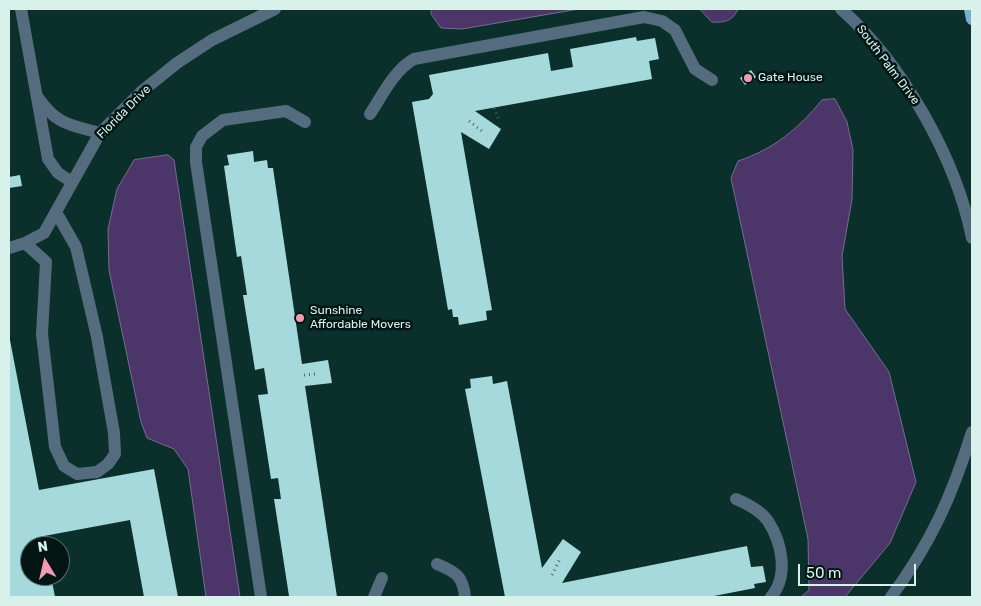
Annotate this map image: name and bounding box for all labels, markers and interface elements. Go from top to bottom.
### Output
street label: South Palm Drive [853,22,923,108]
place label: Gate House [758,71,823,85]
marker: Gate House [742,72,754,84]
street label: Florida Drive [94,82,154,142]
place label: Sunshine Affordable Movers [310,304,411,332]
marker: Sunshine Affordable Movers [294,312,306,324]
north arrow [20,536,70,586]
text: N [36,537,49,556]
scale bar [801,554,918,586]
text: 50 m [806,564,841,582]

